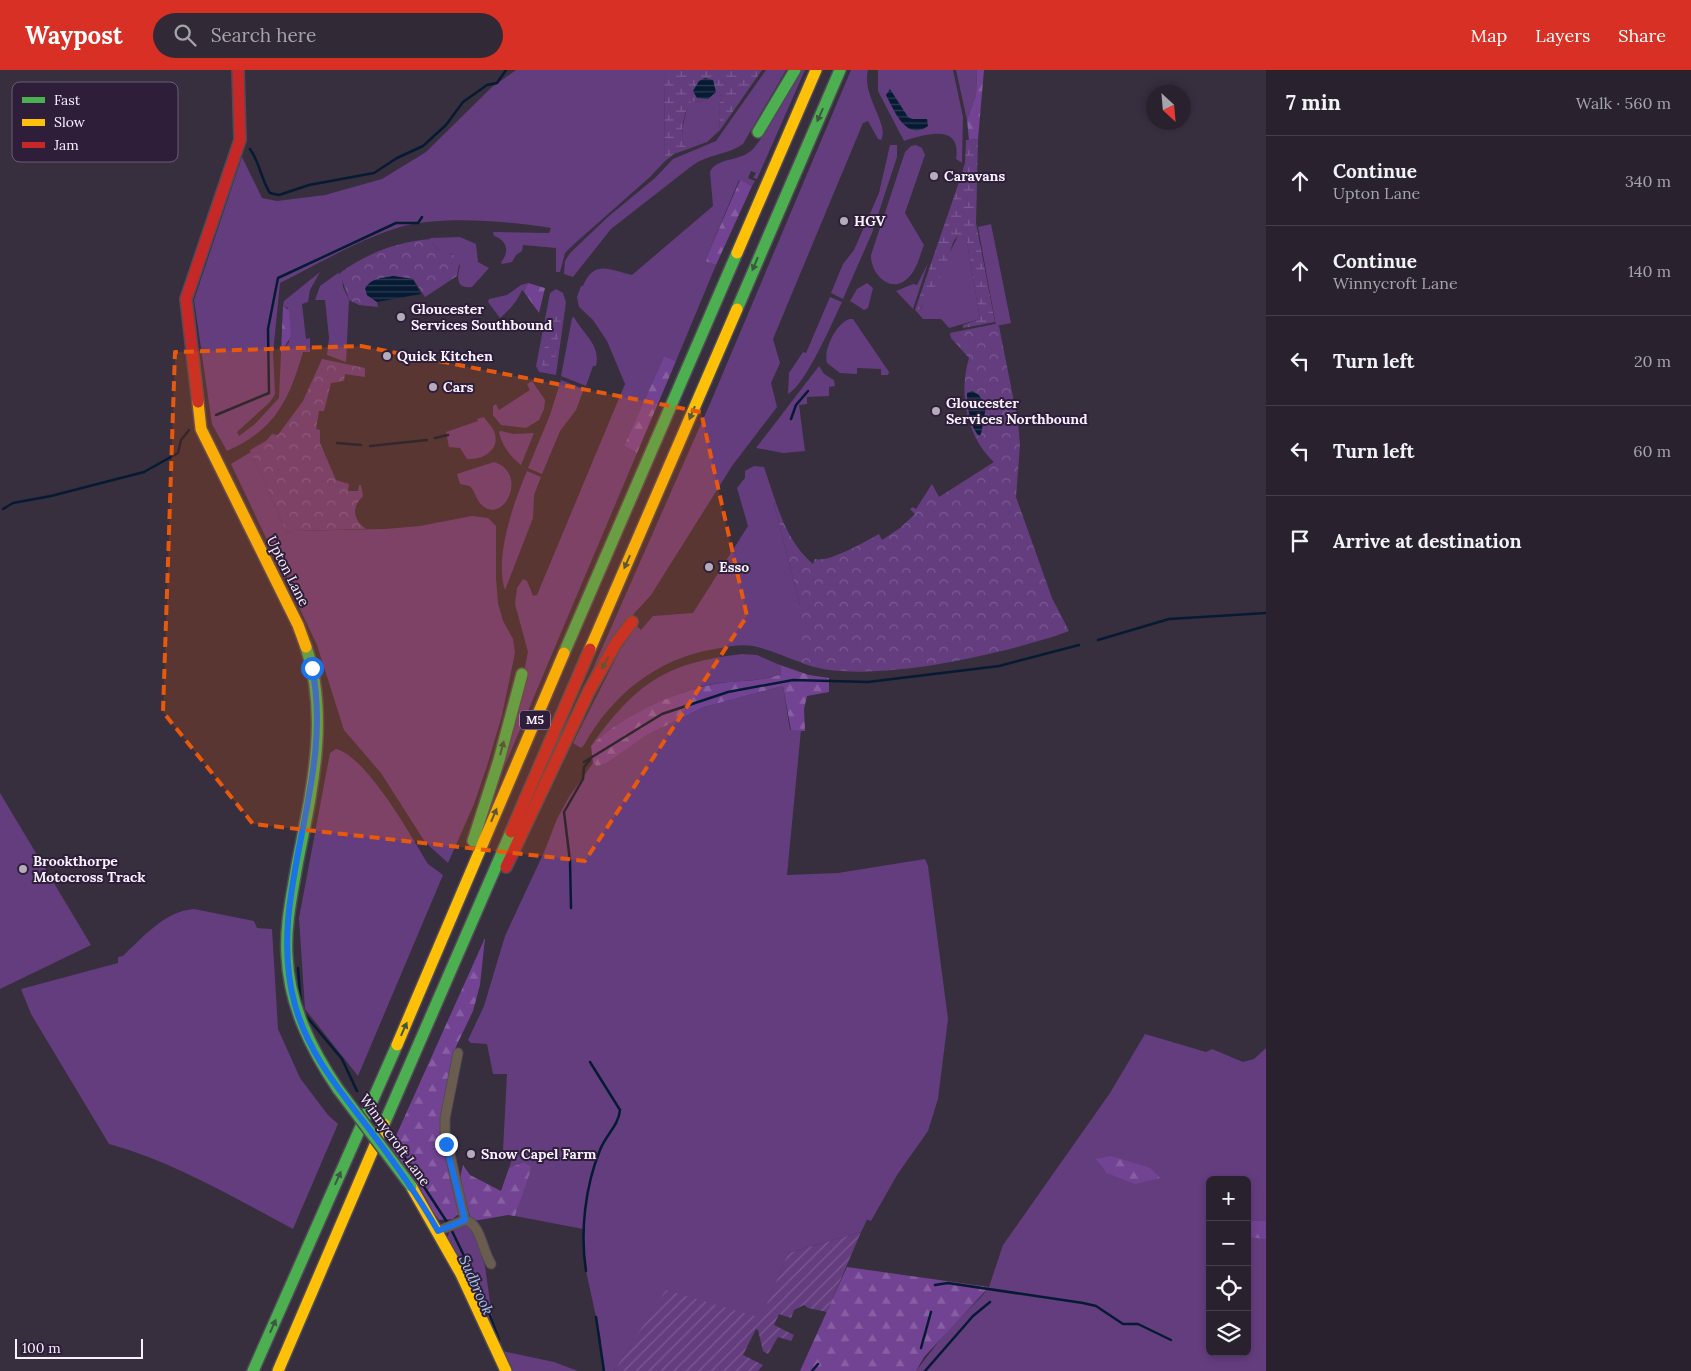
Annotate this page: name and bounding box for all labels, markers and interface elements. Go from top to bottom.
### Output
search box [153,13,503,58]
text: Waypost [25,20,123,51]
icon: search [171,21,199,49]
text: Search here [211,23,316,47]
text: Map [1471,24,1507,47]
text: Layers [1535,24,1590,47]
text: Share [1618,24,1666,47]
legend [12,82,178,162]
north arrow [1146,85,1191,130]
text: 7 min [1286,89,1341,116]
text: Fast [54,91,81,109]
text: Walk · 560 m [1576,93,1671,113]
one-way arrow [816,108,824,122]
text: Slow [54,113,86,131]
text: Jam [53,136,79,154]
text: Continue [1333,159,1417,183]
place label: Caravans [944,167,1006,185]
icon: ahead [1286,167,1314,195]
marker: Caravans [928,170,940,182]
text: 340 m [1625,171,1671,191]
text: Upton Lane [1333,183,1420,203]
place label: HGV [854,212,885,230]
marker: HGV [838,215,850,227]
text: Continue [1333,249,1417,273]
one-way arrow [751,257,759,271]
icon: ahead [1286,257,1314,285]
text: 140 m [1628,261,1671,281]
text: Winnycroft Lane [1333,273,1458,293]
place label: Gloucester Services Southbound [411,300,552,334]
marker: Gloucester Services Southbound [395,311,407,323]
place label: Quick Kitchen [397,347,493,365]
icon: left [1286,347,1314,375]
text: Turn left [1333,349,1414,373]
marker: Quick Kitchen [381,350,393,362]
text: 20 m [1634,351,1671,371]
place label: Cars [443,378,474,396]
marker: Cars [427,381,439,393]
place label: Gloucester Services Northbound [946,394,1088,428]
marker: Gloucester Services Northbound [930,405,942,417]
one-way arrow [687,406,695,420]
icon: left [1286,437,1314,465]
text: Turn left [1333,439,1414,463]
text: 60 m [1633,441,1671,461]
icon: arrive [1286,527,1314,555]
text: Arrive at destination [1333,529,1522,553]
street label: Upton Lane [263,533,314,609]
one-way arrow [623,555,631,569]
place label: Esso [719,558,749,576]
marker: Esso [703,561,715,573]
one-way arrow [601,655,609,670]
route start [301,657,324,680]
road number: M5 [520,710,550,730]
one-way arrow [499,741,507,756]
one-way arrow [491,808,499,822]
place label: Brookthorpe Motocross Track [33,852,146,886]
marker: Brookthorpe Motocross Track [17,863,29,875]
one-way arrow [400,1022,408,1036]
street label: Winnycroft Lane [356,1091,435,1190]
route end [435,1133,458,1156]
place label: Snow Capel Farm [481,1145,596,1163]
marker: Snow Capel Farm [465,1148,477,1160]
one-way arrow [335,1171,343,1185]
map controls [1206,1176,1251,1356]
button: + [1206,1176,1251,1221]
button: − [1206,1221,1251,1266]
water label: Sudbrook [455,1252,498,1318]
button: locate [1206,1266,1251,1311]
button: layers [1206,1311,1251,1356]
one-way arrow [269,1319,277,1333]
scale bar [15,1336,142,1359]
text: 100 m [22,1339,61,1357]

